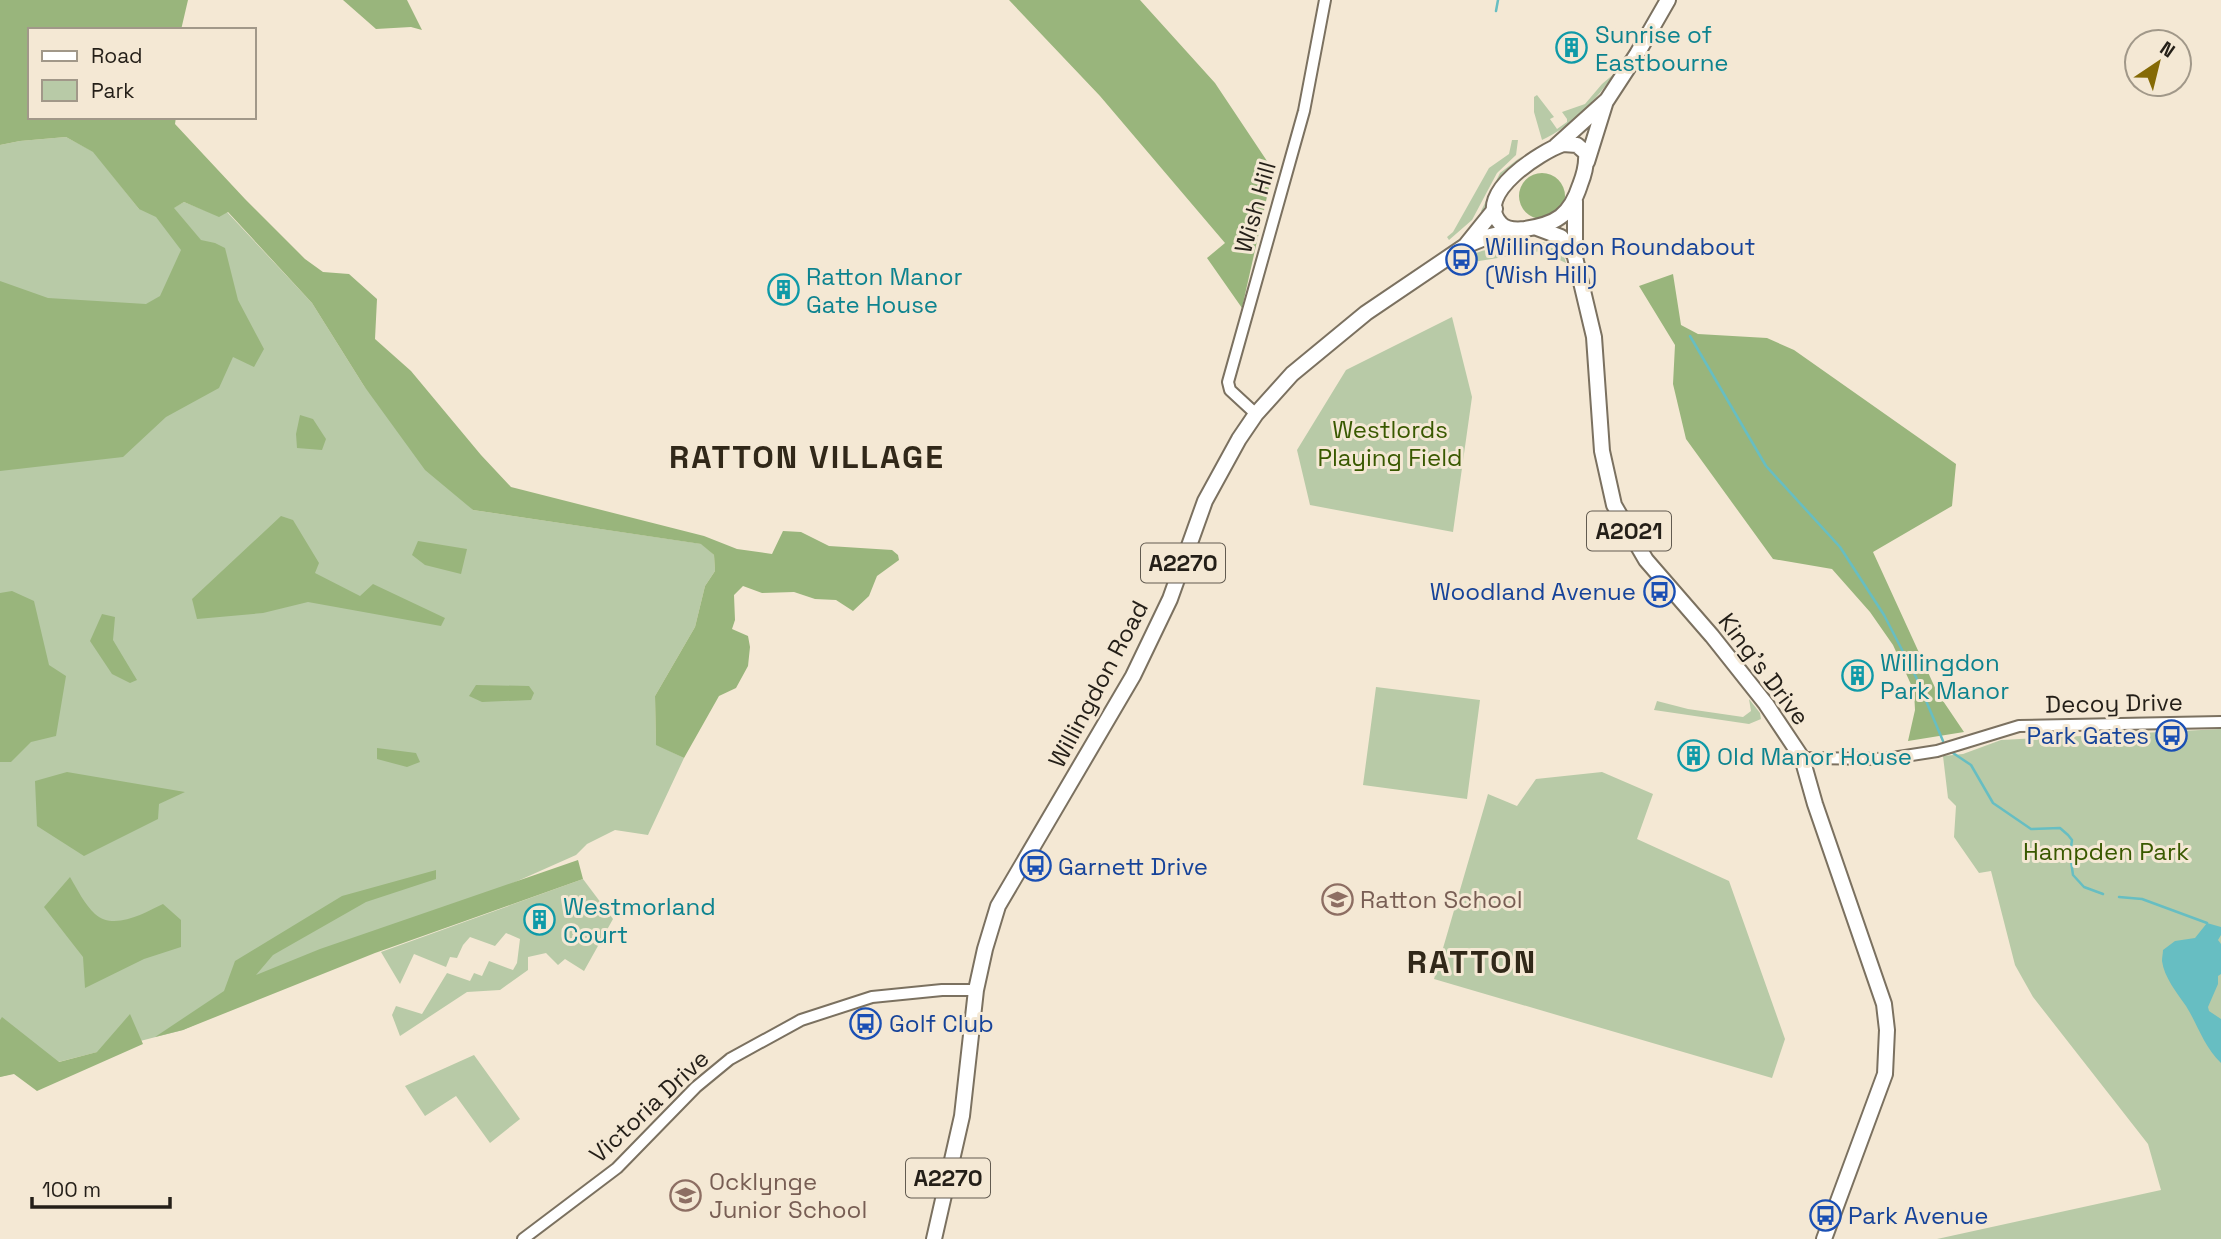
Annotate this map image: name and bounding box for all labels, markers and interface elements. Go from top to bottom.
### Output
place label: Sunrise of Eastbourne [1595,19,1729,78]
legend [28,28,256,119]
north arrow [2123,28,2193,98]
building icon: Sunrise of Eastbourne [1555,31,1589,65]
text: N [2155,36,2180,63]
text: Road [91,42,143,69]
text: Park [91,77,135,104]
street label: Wish Hill [1227,158,1283,256]
place label: Willingdon Roundabout (Wish Hill) [1485,231,1755,290]
bus stop icon: Willingdon Roundabout (Wish Hill) [1445,243,1479,277]
place label: Ratton Manor Gate House [806,261,963,320]
building icon: Ratton Manor Gate House [766,273,800,307]
park label: Westlords Playing Field [1317,414,1463,473]
district label: RATTON VILLAGE [669,437,945,477]
road number: A2021 [1587,512,1671,551]
road number: A2270 [1141,544,1225,582]
bus stop icon: Woodland Avenue [1642,574,1676,608]
place label: Woodland Avenue [1430,576,1636,607]
street label: Willingdon Road [1041,595,1155,773]
street label: King's Drive [1712,607,1816,731]
place label: Willingdon Park Manor [1880,647,2009,706]
building icon: Willingdon Park Manor [1840,659,1874,693]
street label: Decoy Drive [2045,686,2183,720]
bus stop icon: Park Gates [2155,718,2189,752]
place label: Park Gates [2027,720,2149,751]
building icon: Old Manor House [1677,739,1711,773]
place label: Old Manor House [1717,741,1912,772]
park label: Hampden Park [2023,836,2189,867]
bus stop icon: Garnett Drive [1018,849,1052,883]
place label: Garnett Drive [1058,851,1208,882]
school or university icon: Ratton School [1320,882,1354,916]
place label: Ratton School [1360,884,1523,915]
place label: Westmorland Court [563,891,716,950]
building icon: Westmorland Court [523,903,557,937]
district label: RATTON [1407,942,1537,982]
bus stop icon: Golf Club [849,1006,883,1040]
place label: Golf Club [889,1008,994,1039]
street label: Victoria Drive [583,1043,715,1169]
road number: A2270 [906,1158,990,1198]
scale bar [32,1166,170,1210]
place label: Ocklynge Junior School [709,1166,867,1225]
text: 100 m [42,1176,101,1203]
school or university icon: Ocklynge Junior School [669,1178,703,1212]
bus stop icon: Park Avenue [1808,1198,1842,1232]
place label: Park Avenue [1848,1200,1989,1231]

